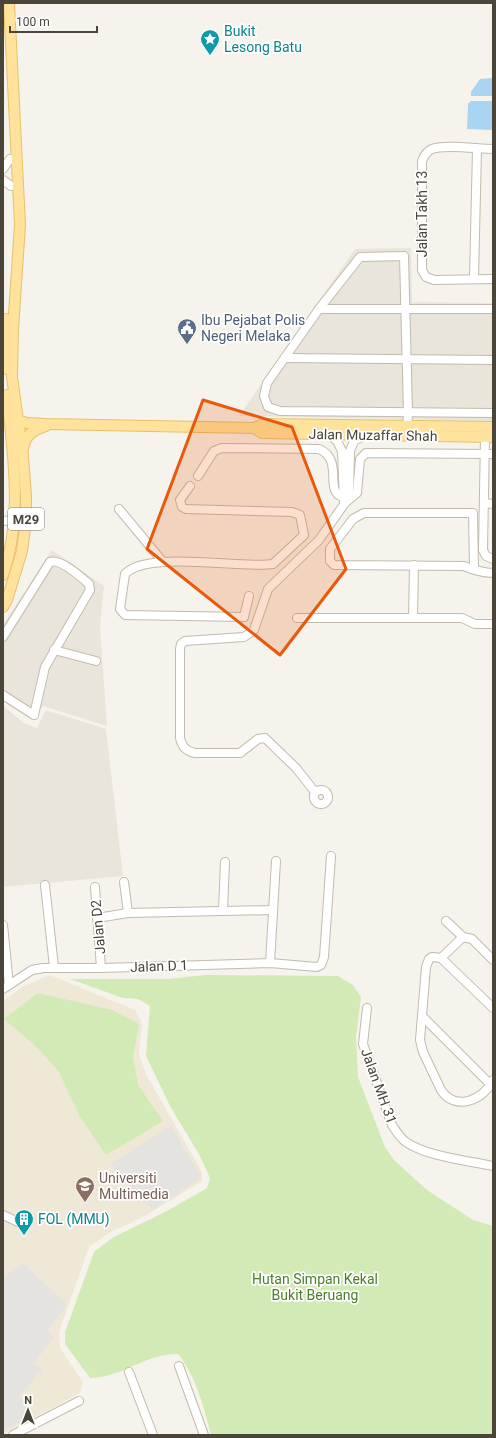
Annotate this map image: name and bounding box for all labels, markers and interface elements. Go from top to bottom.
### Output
scale bar [10,8,97,34]
text: 100 m [16,15,50,29]
place label: Bukit Lesong Batu [224,23,302,55]
place icon: Bukit Lesong Batu [199,28,221,56]
street label: Jalan Takh 13 [414,171,430,257]
place label: Ibu Pejabat Polis Negeri Melaka [201,312,305,344]
public building icon: Ibu Pejabat Polis Negeri Melaka [176,317,198,345]
street label: Jalan Muzaffar Shah [308,426,438,444]
road number: M29 [8,508,44,530]
street label: Jalan D2 [88,899,108,955]
street label: Jalan D 1 [130,957,188,975]
street label: Jalan MH 31 [358,1046,400,1126]
place label: Universiti Multimedia [99,1170,169,1202]
school or university icon: Universiti Multimedia [74,1175,96,1203]
building icon: FOL (MMU) [13,1208,35,1236]
place label: FOL (MMU) [38,1211,110,1228]
park label: Hutan Simpan Kekal Bukit Beruang [252,1271,378,1303]
north arrow [8,1390,48,1430]
text: N [24,1394,32,1407]

